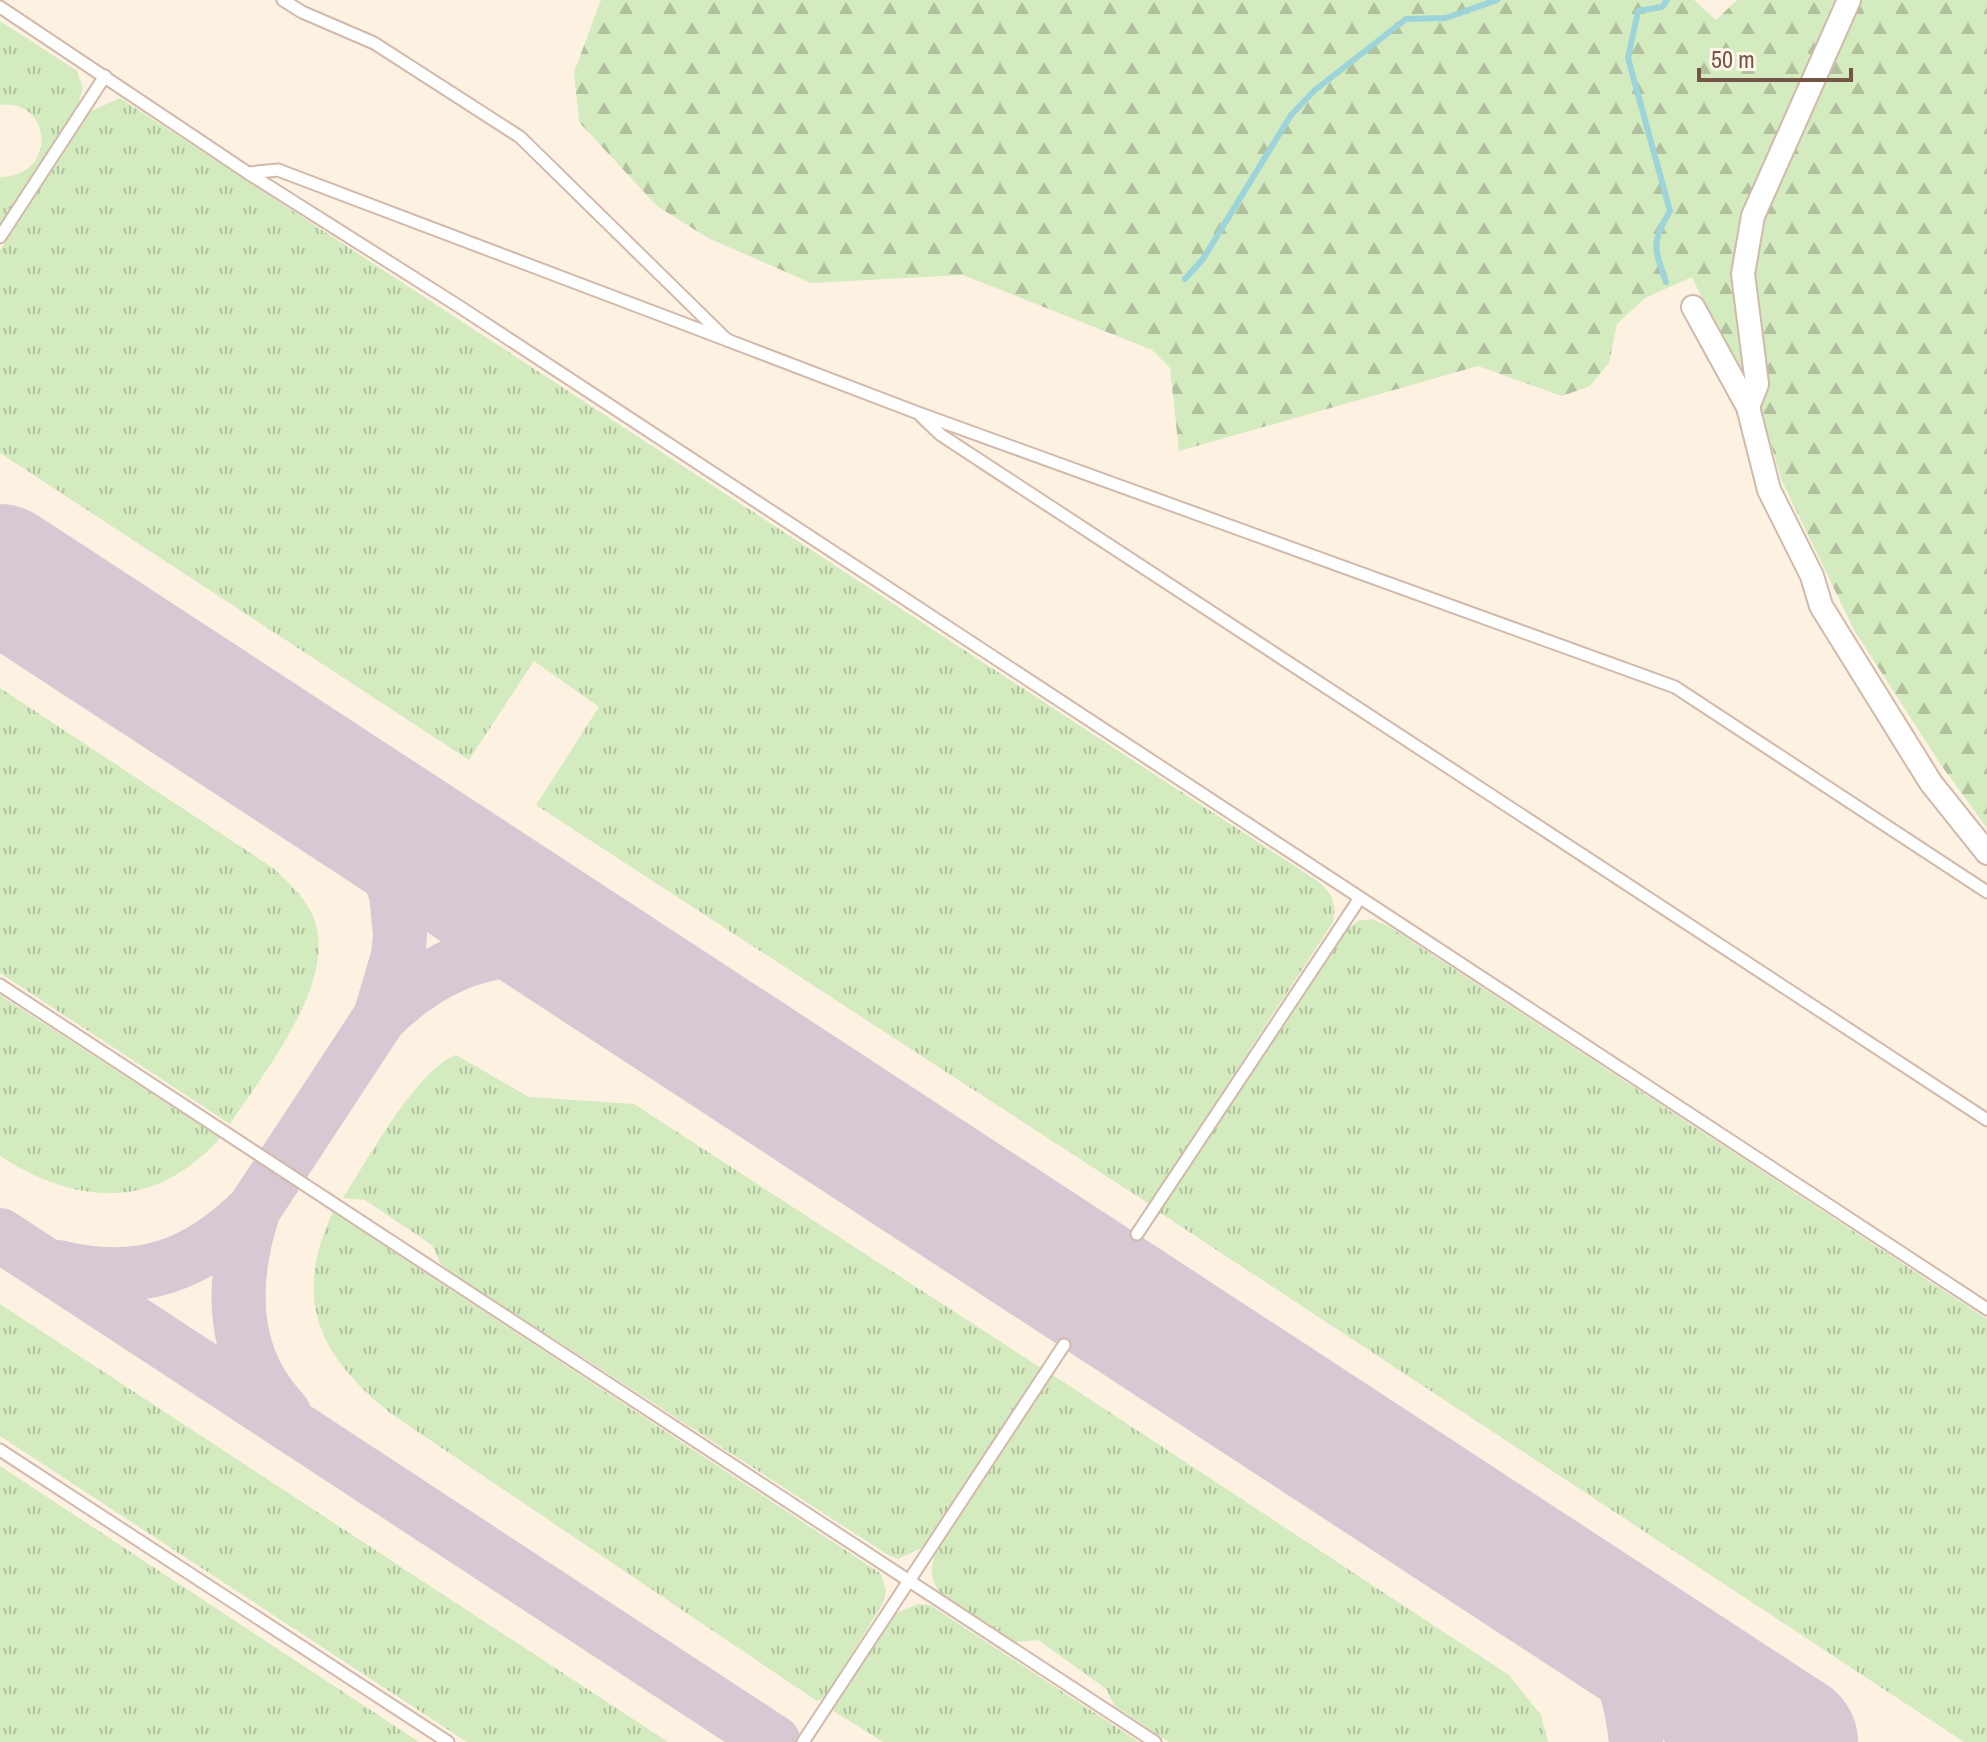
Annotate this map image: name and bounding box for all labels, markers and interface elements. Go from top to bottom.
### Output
scale bar [1699,32,1851,82]
text: 50 m [1711,43,1755,75]

